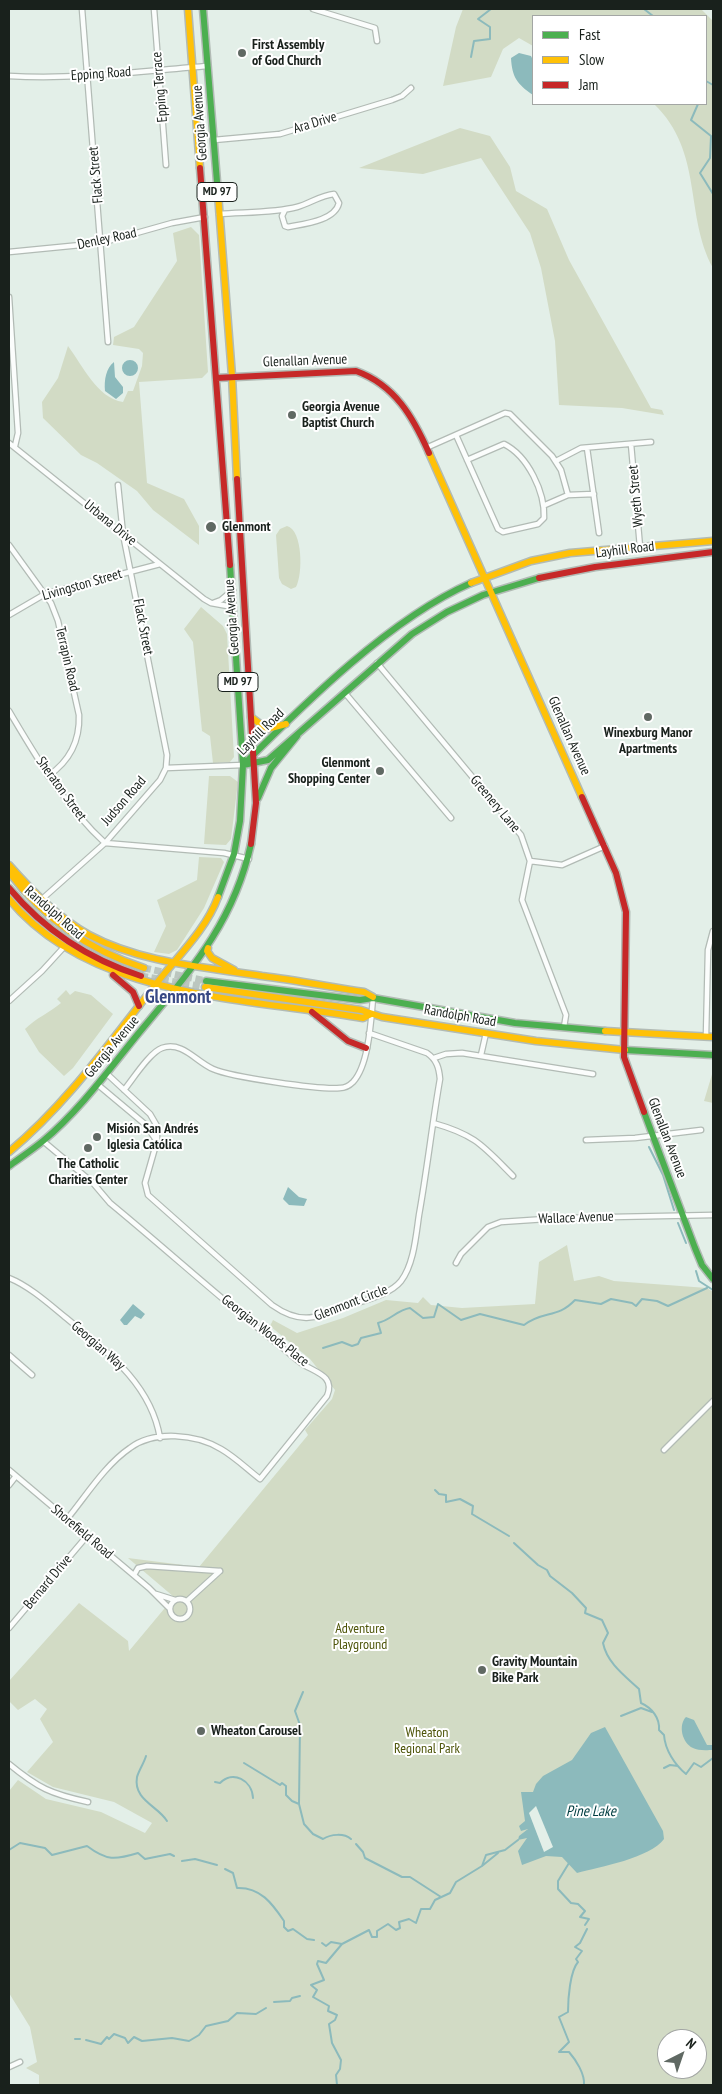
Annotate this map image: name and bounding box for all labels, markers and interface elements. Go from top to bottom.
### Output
legend [532,15,707,105]
text: Fast [579,25,600,44]
place label: First Assembly of God Church [252,37,324,70]
marker: First Assembly of God Church [236,47,248,59]
text: Slow [579,50,604,69]
street label: Epping Terrace [149,51,171,123]
street label: Epping Road [70,64,132,84]
text: Jam [579,75,598,94]
street label: Georgia Avenue [189,85,211,161]
street label: Ara Drive [291,108,339,138]
street label: Flack Street [85,146,107,204]
road number: MD 97 [197,182,237,202]
street label: Denley Road [76,225,138,253]
street label: Glenallan Avenue [263,351,347,371]
place label: Georgia Avenue Baptist Church [302,399,380,432]
marker: Georgia Avenue Baptist Church [286,409,298,421]
street label: Wyeth Street [625,464,647,528]
street label: Urbana Drive [80,497,140,549]
place label: Glenmont [222,519,271,535]
marker: Glenmont [204,520,218,534]
street label: Layhill Road [595,538,655,562]
street label: Livingston Street [40,566,124,604]
street label: Georgia Avenue [221,579,243,655]
street label: Flack Street [129,597,157,657]
street label: Terrapin Road [51,625,83,693]
road number: MD 97 [218,672,258,692]
street label: Glenallan Avenue [544,694,594,778]
street label: Layhill Road [234,705,288,759]
marker: Winexburg Manor Apartments [642,711,654,723]
place label: Winexburg Manor Apartments [604,725,692,758]
street label: Sheraton Street [32,754,90,824]
place label: Glenmont Shopping Center [288,755,370,788]
marker: Glenmont Shopping Center [374,765,386,777]
street label: Greenery Lane [466,772,524,836]
street label: Judson Road [98,773,150,829]
street label: Randolph Road [21,883,87,943]
district label: Glenmont [145,987,211,1009]
street label: Randolph Road [423,1001,497,1031]
street label: Georgia Avenue [81,1013,143,1081]
street label: Glenallan Avenue [644,1096,690,1180]
place label: Misión San Andrés Iglesia Católica [107,1121,198,1154]
marker: Misión San Andrés Iglesia Católica [91,1131,103,1143]
marker: The Catholic Charities Center [82,1142,94,1154]
place label: The Catholic Charities Center [48,1156,128,1188]
street label: Wallace Avenue [538,1208,614,1228]
street label: Glenmont Circle [312,1281,390,1325]
street label: Georgian Woods Place [218,1292,312,1370]
street label: Georgian Way [68,1318,128,1374]
street label: Shorefield Road [48,1501,116,1563]
street label: Bernard Drive [20,1551,76,1613]
park label: Adventure Playground [333,1621,387,1654]
place label: Gravity Mountain Bike Park [492,1654,577,1686]
marker: Gravity Mountain Bike Park [476,1664,488,1676]
place label: Wheaton Carousel [211,1723,301,1739]
marker: Wheaton Carousel [195,1725,207,1737]
park label: Wheaton Regional Park [394,1725,460,1758]
water label: Pine Lake [566,1803,616,1821]
north arrow [657,2029,707,2079]
text: N [682,2034,700,2053]

